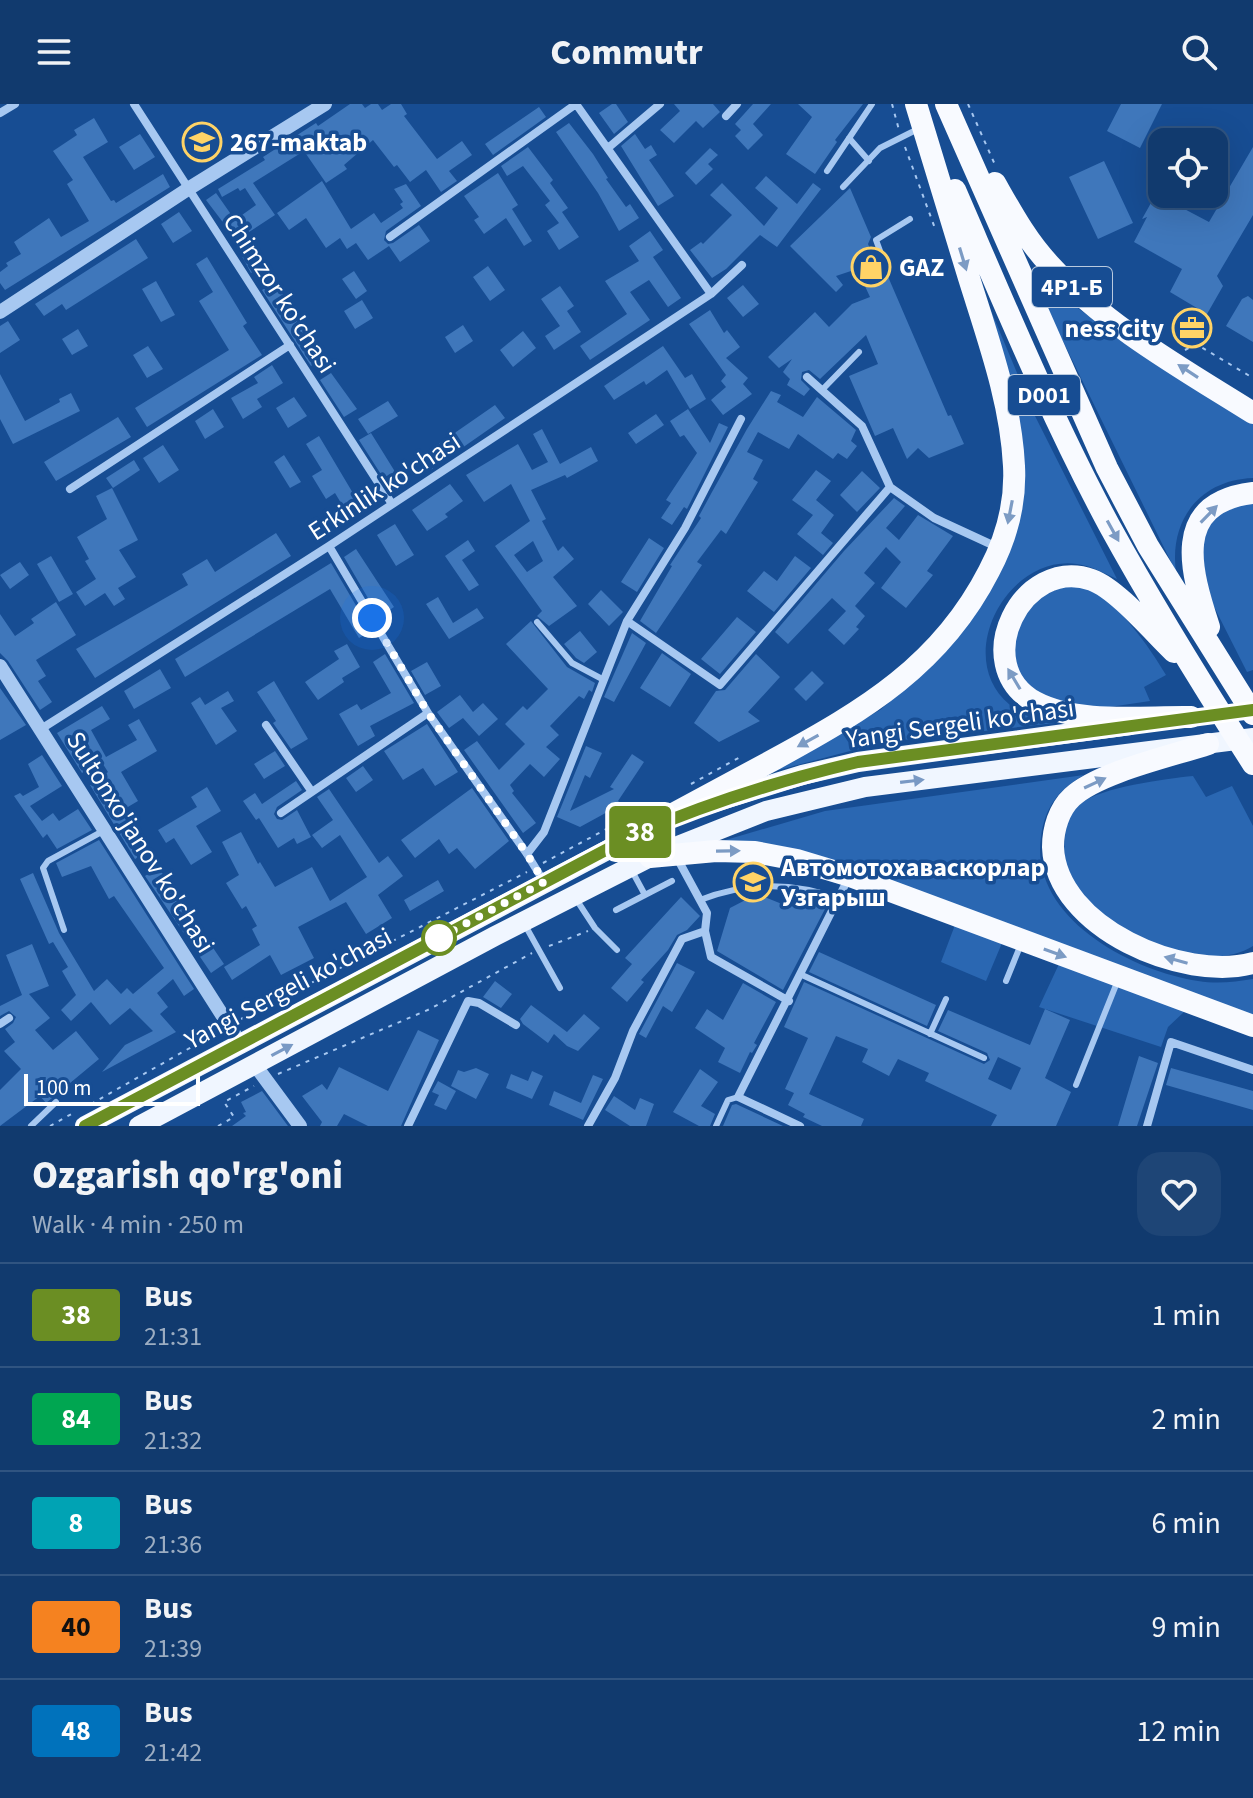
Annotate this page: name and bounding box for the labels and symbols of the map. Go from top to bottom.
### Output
school or university icon: 267-maktab [181,121,223,163]
place label: 267-maktab [230,124,367,161]
street label: Chimzor ko'chasi [214,206,345,380]
shop icon: GAZ [850,246,892,288]
one-way arrow [958,247,970,271]
place label: GAZ [899,249,944,286]
road number: 4Р1-Б [1032,267,1112,307]
office icon: ness city [1171,307,1213,349]
place label: ness city [1065,310,1164,347]
one-way arrow [1177,363,1198,378]
road number: D001 [1008,375,1080,415]
street label: Erkinlik ko'chasi [301,423,468,550]
one-way arrow [1004,500,1016,525]
one-way arrow [1200,505,1218,524]
one-way arrow [1106,520,1120,543]
your location [352,598,392,638]
one-way arrow [1007,668,1022,691]
street label: Yangi Sergeli ko'chasi [843,689,1076,758]
street label: Sultonxo'janov ko'chasi [57,724,224,960]
one-way arrow [797,734,819,748]
one-way arrow [900,775,925,788]
one-way arrow [1083,776,1107,790]
line badge: 38 [604,806,676,858]
one-way arrow [716,845,741,857]
place label: Автомотохаваскорлар Узгарыш [780,849,1045,916]
school or university icon: Автомотохаваскорлар Узгарыш [732,861,774,903]
street label: Yangi Sergeli ko'chasi [177,918,398,1059]
unlabelled marker [422,921,456,955]
one-way arrow [1043,947,1067,959]
one-way arrow [1164,953,1188,966]
one-way arrow [271,1043,294,1056]
scale bar [24,1070,200,1106]

